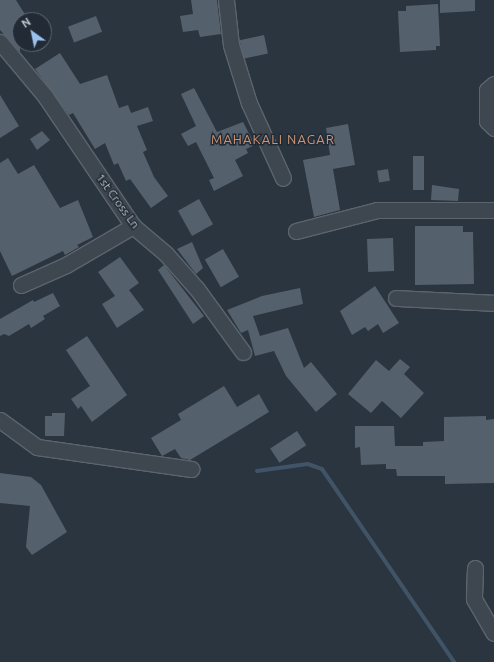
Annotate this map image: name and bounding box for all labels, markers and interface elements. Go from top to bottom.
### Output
north arrow [12,12,52,52]
text: N [19,16,33,30]
district label: MAHAKALI NAGAR [211,131,335,147]
street label: 1st Cross Ln [93,171,143,231]

